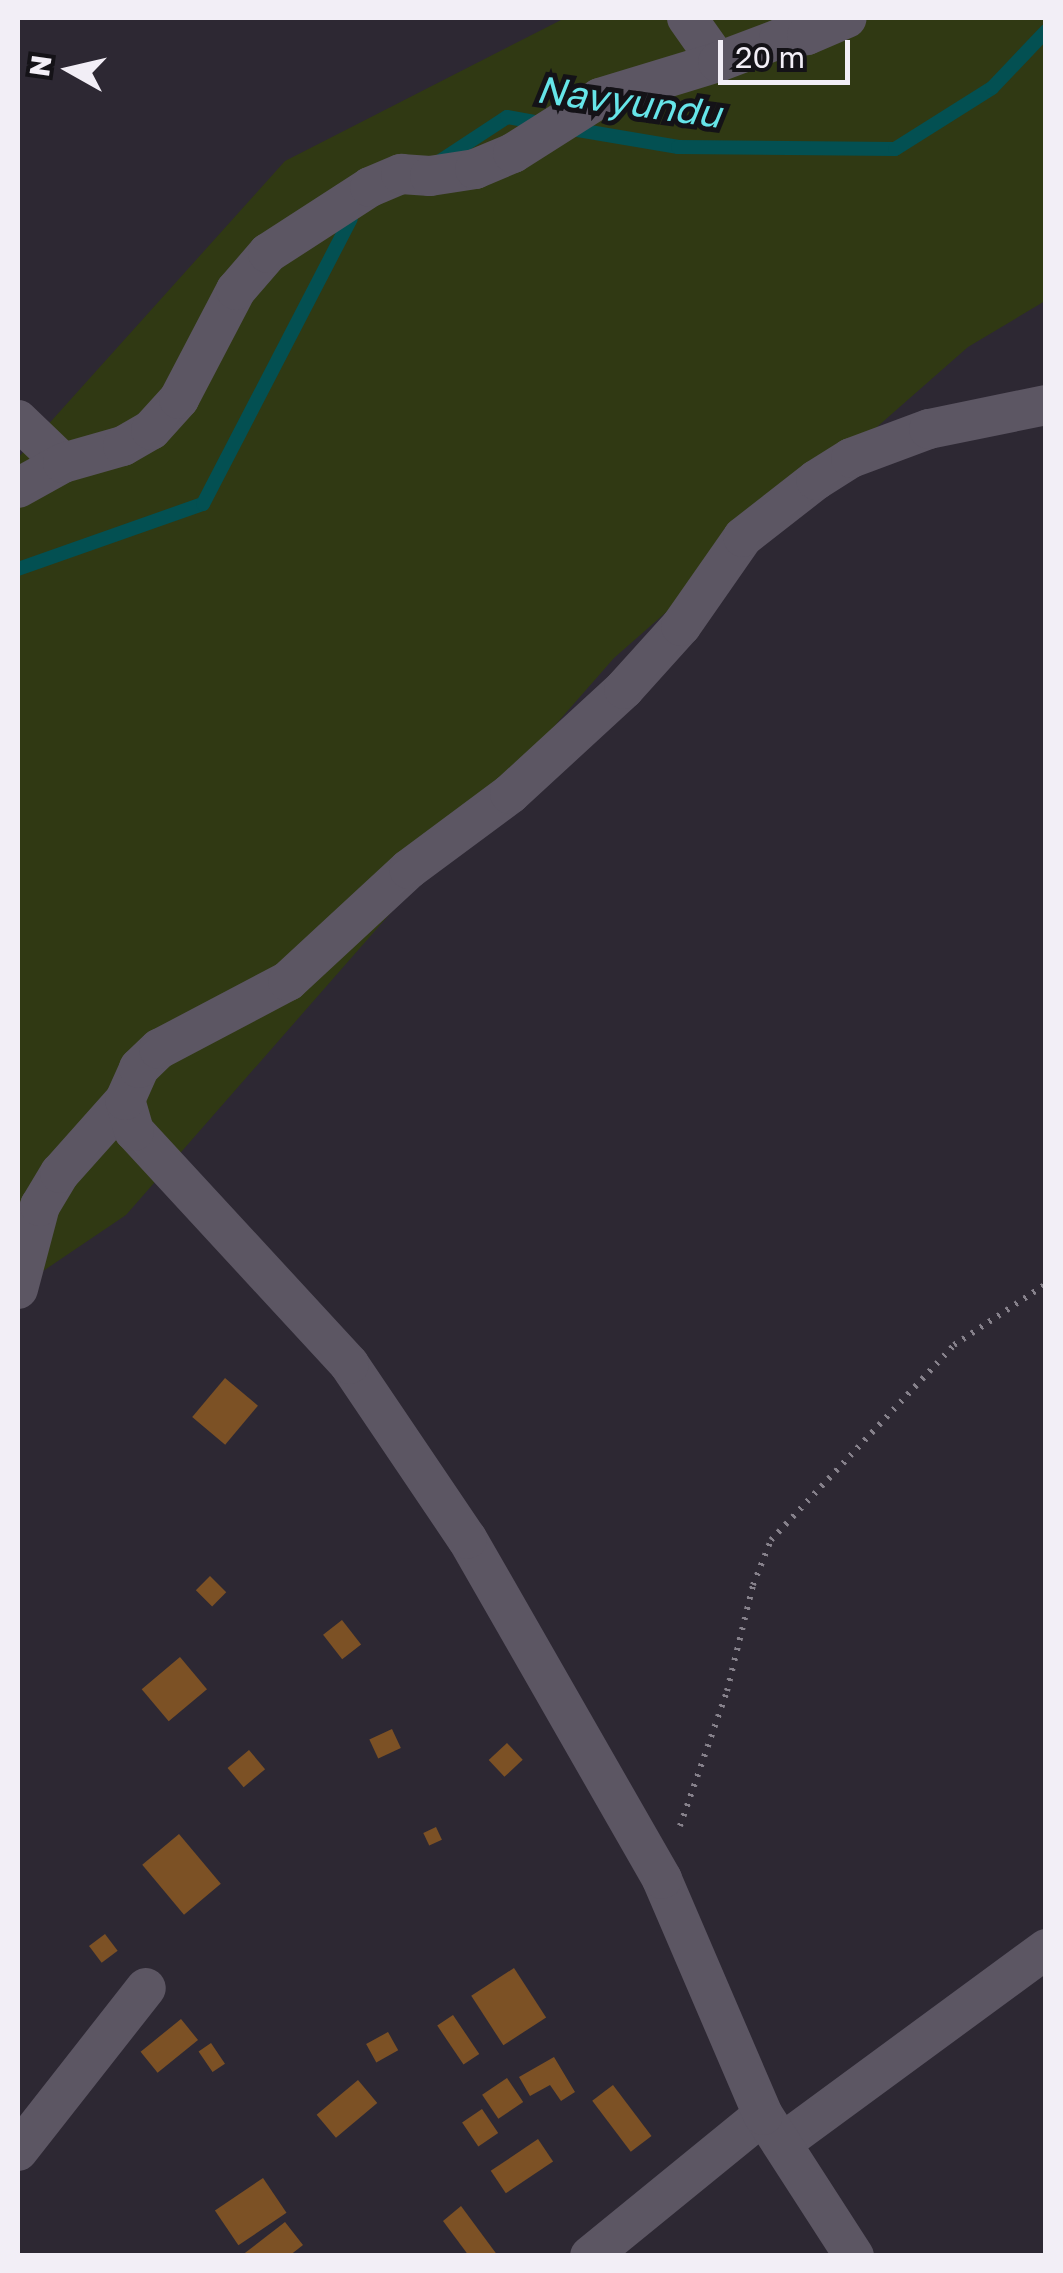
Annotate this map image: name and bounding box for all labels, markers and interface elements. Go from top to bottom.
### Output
north arrow [20,20,120,120]
scale bar [723,20,856,82]
text: 20 m [735,39,805,75]
text: N [22,53,58,79]
water label: Navyundu [534,65,724,137]

